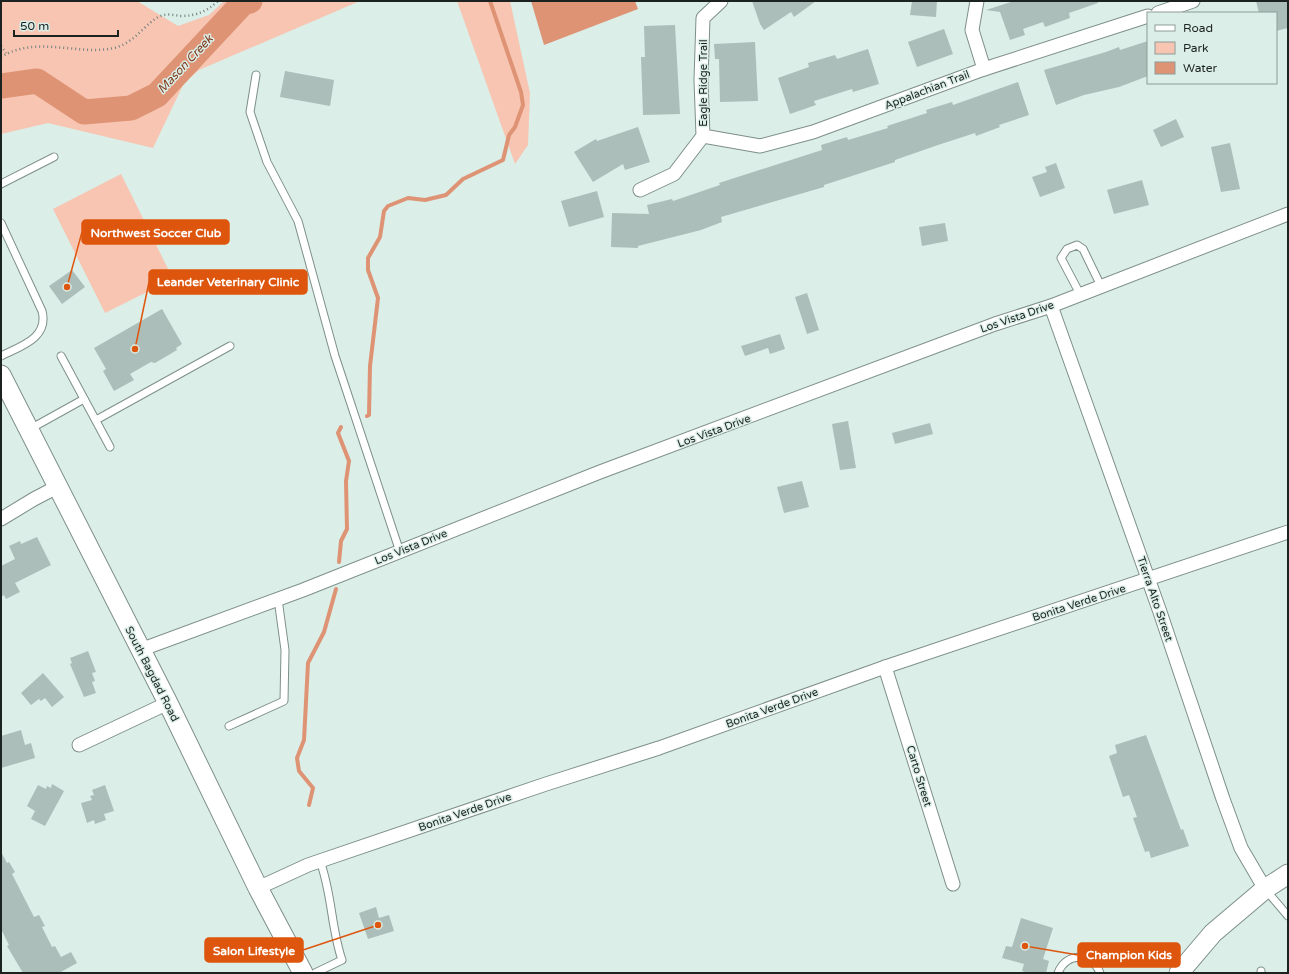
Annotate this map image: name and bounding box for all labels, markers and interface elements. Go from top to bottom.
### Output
scale bar [14,12,118,38]
legend [1147,12,1277,84]
text: 50 m [20,19,49,33]
text: Road [1183,21,1213,35]
water label: Mason Creek [154,31,217,96]
street label: Eagle Ridge Trail [697,39,710,127]
text: Park [1183,41,1209,55]
text: Water [1183,61,1218,75]
street label: Appalachian Trail [883,68,971,112]
callout: Northwest Soccer Club [82,220,229,244]
text: Northwest Soccer Club [91,226,222,240]
callout: Leander Veterinary Clinic [149,270,307,294]
text: Leander Veterinary Clinic [157,275,300,290]
street label: Los Vista Drive [978,298,1056,336]
street label: Los Vista Drive [676,412,752,450]
street label: Los Vista Drive [373,527,449,567]
street label: Tierra Alto Street [1134,555,1176,643]
street label: Bonita Verde Drive [1031,582,1127,624]
street label: South Bagdad Road [122,624,182,724]
street label: Bonita Verde Drive [724,685,820,731]
street label: Carto Street [904,744,934,808]
street label: Bonita Verde Drive [417,790,513,834]
callout: Salon Lifestyle [205,938,303,962]
callout: Champion Kids [1078,943,1180,967]
text: Salon Lifestyle [213,944,295,959]
text: Champion Kids [1086,948,1172,963]

